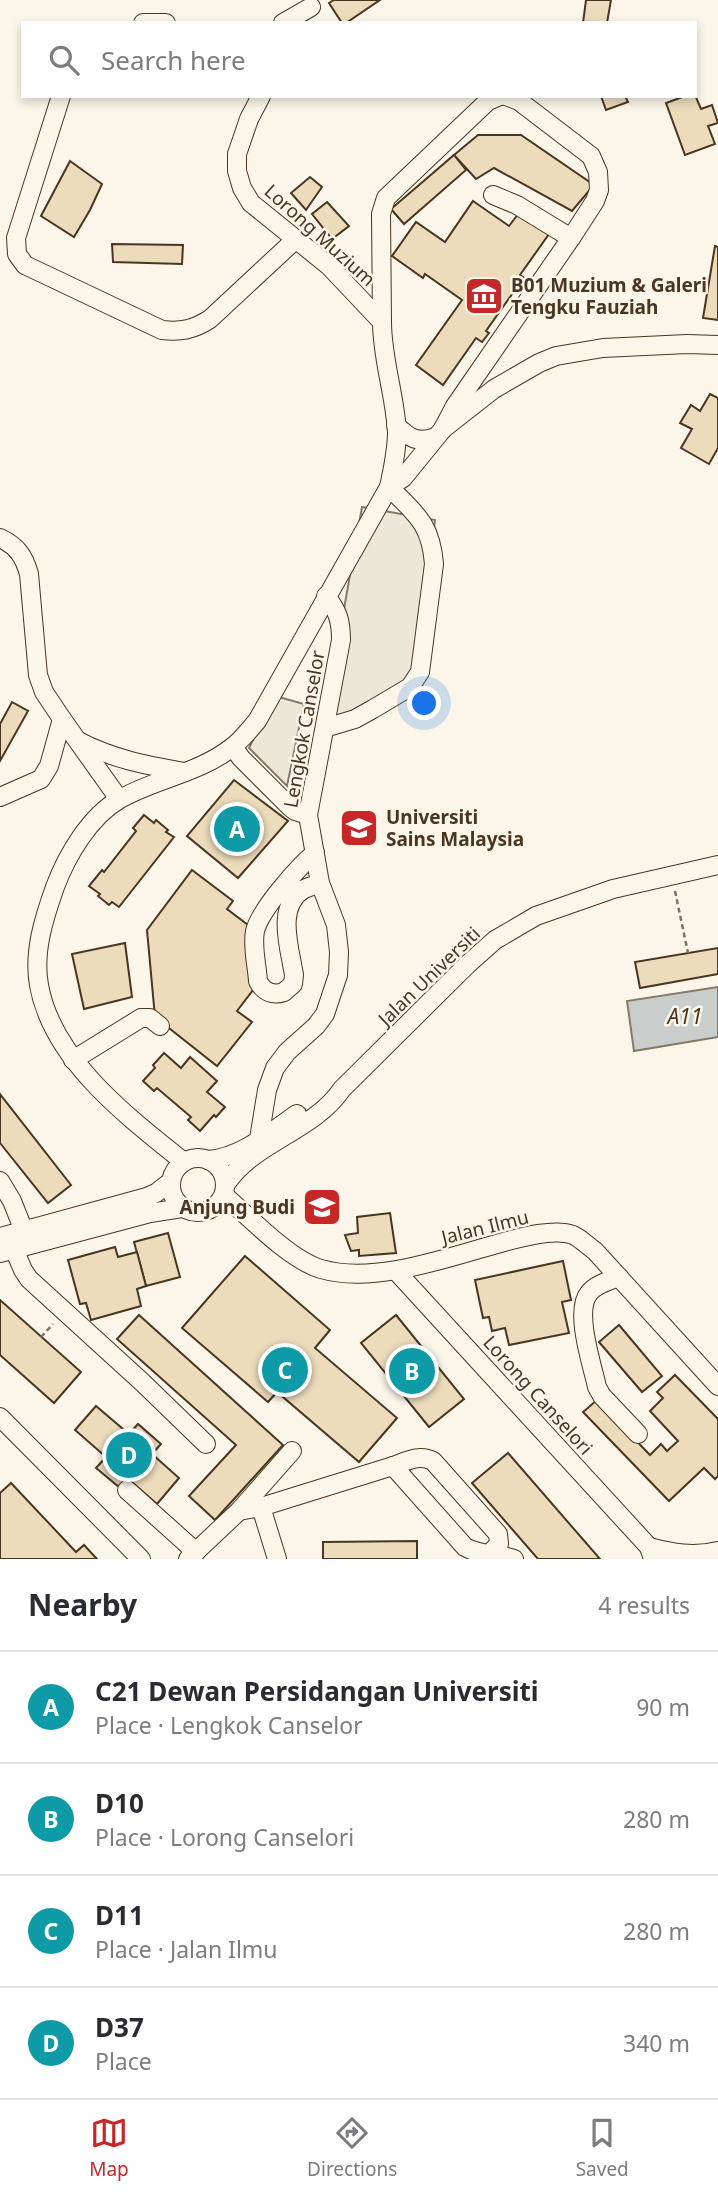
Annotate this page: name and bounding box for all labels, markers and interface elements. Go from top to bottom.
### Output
search box [21,21,697,98]
icon: search [45,41,83,79]
text: Search here [101,42,246,78]
street label: Lorong Muzium [259,178,381,292]
place label: B01 Muzium & Galeri Tengku Fauziah [511,272,707,320]
museum icon: B01 Muzium & Galeri Tengku Fauziah [463,275,505,317]
street label: Lengkok Canselor [277,648,331,810]
your location [407,686,441,720]
pin: A [214,803,260,855]
place label: Universiti Sains Malaysia [386,804,524,852]
school or university icon: Universiti Sains Malaysia [338,807,380,849]
street label: Jalan Universiti [371,921,486,1033]
water label: A11 [666,1002,702,1030]
school or university icon: Anjung Budi [301,1186,343,1228]
place label: Anjung Budi [180,1194,295,1220]
street label: Jalan Ilmu [437,1204,531,1251]
street label: Lorong Canselori [477,1330,599,1460]
pin: C [262,1344,308,1396]
pin: B [389,1345,435,1397]
pin: D [106,1429,152,1481]
text: Nearby [28,1584,137,1625]
text: 4 results [598,1589,690,1621]
text: C21 Dewan Persidangan Universiti [95,1673,539,1709]
text: A [43,1691,59,1723]
text: 90 m [636,1691,690,1723]
text: Place · Lengkok Canselor [95,1709,363,1741]
text: D10 [95,1785,144,1821]
text: B [43,1803,59,1835]
text: 280 m [623,1803,690,1835]
text: Place · Lorong Canselori [95,1821,354,1853]
text: D11 [95,1897,144,1933]
text: C [44,1915,58,1947]
text: 280 m [623,1915,690,1947]
text: Place · Jalan Ilmu [95,1933,278,1965]
text: D37 [95,2009,144,2045]
text: D [43,2027,59,2059]
text: 340 m [623,2027,690,2059]
text: Place [95,2045,152,2077]
tab: Map [89,2114,129,2182]
tab: Directions [307,2114,397,2182]
tab: Saved [576,2114,629,2182]

